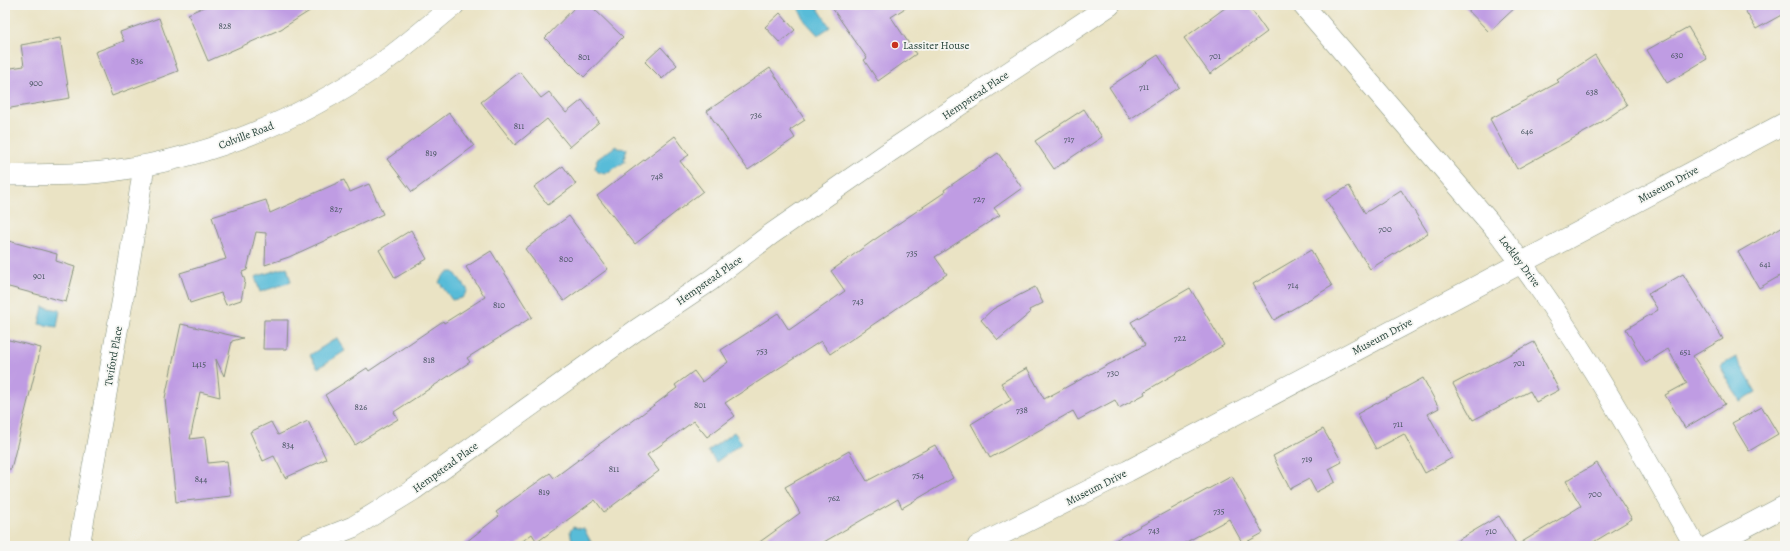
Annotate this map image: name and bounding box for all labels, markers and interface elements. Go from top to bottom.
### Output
house number: 828 [218,20,232,32]
place label: Lassiter House [903,38,970,53]
marker: Lassiter House [890,40,900,50]
house number: 630 [1671,49,1684,61]
house number: 701 [1209,50,1221,62]
house number: 801 [578,51,590,63]
house number: 836 [131,55,143,67]
street label: Hempstead Place [939,68,1012,123]
house number: 900 [29,77,43,89]
house number: 711 [1139,81,1149,93]
house number: 638 [1586,86,1598,98]
house number: 736 [750,109,762,121]
street label: Colville Road [216,118,276,153]
house number: 811 [514,120,524,132]
house number: 646 [1521,125,1533,137]
house number: 717 [1064,133,1075,145]
house number: 819 [425,147,437,159]
street label: Museum Drive [1635,162,1701,207]
house number: 748 [651,170,663,182]
house number: 727 [973,193,985,205]
house number: 827 [330,203,342,215]
house number: 700 [1378,223,1392,235]
street label: Lockley Drive [1495,233,1544,290]
house number: 735 [906,247,918,259]
street label: Hempstead Place [673,252,745,309]
house number: 800 [559,253,573,265]
house number: 641 [1759,258,1771,270]
house number: 901 [33,270,45,282]
house number: 714 [1288,279,1298,291]
house number: 743 [852,295,864,307]
house number: 810 [493,299,505,311]
street label: Museum Drive [1349,314,1415,359]
street label: Twiford Place [101,325,126,387]
house number: 722 [1174,332,1187,344]
house number: 753 [756,345,768,357]
house number: 651 [1679,346,1691,358]
house number: 818 [423,354,435,366]
house number: 701 [1513,357,1525,369]
house number: 1415 [192,358,206,370]
house number: 730 [1107,367,1119,379]
house number: 801 [694,399,706,411]
house number: 826 [355,401,367,413]
house number: 738 [1016,404,1028,416]
house number: 711 [1393,418,1403,430]
house number: 834 [282,439,294,451]
street label: Hempstead Place [410,439,481,496]
house number: 719 [1302,453,1312,465]
house number: 811 [609,463,619,475]
street label: Museum Drive [1063,466,1129,509]
house number: 754 [912,469,924,481]
house number: 844 [195,473,207,485]
house number: 819 [538,486,550,498]
house number: 700 [1588,488,1602,500]
house number: 762 [828,492,841,504]
house number: 735 [1213,505,1225,517]
house number: 743 [1148,524,1160,536]
house number: 710 [1485,525,1497,537]

